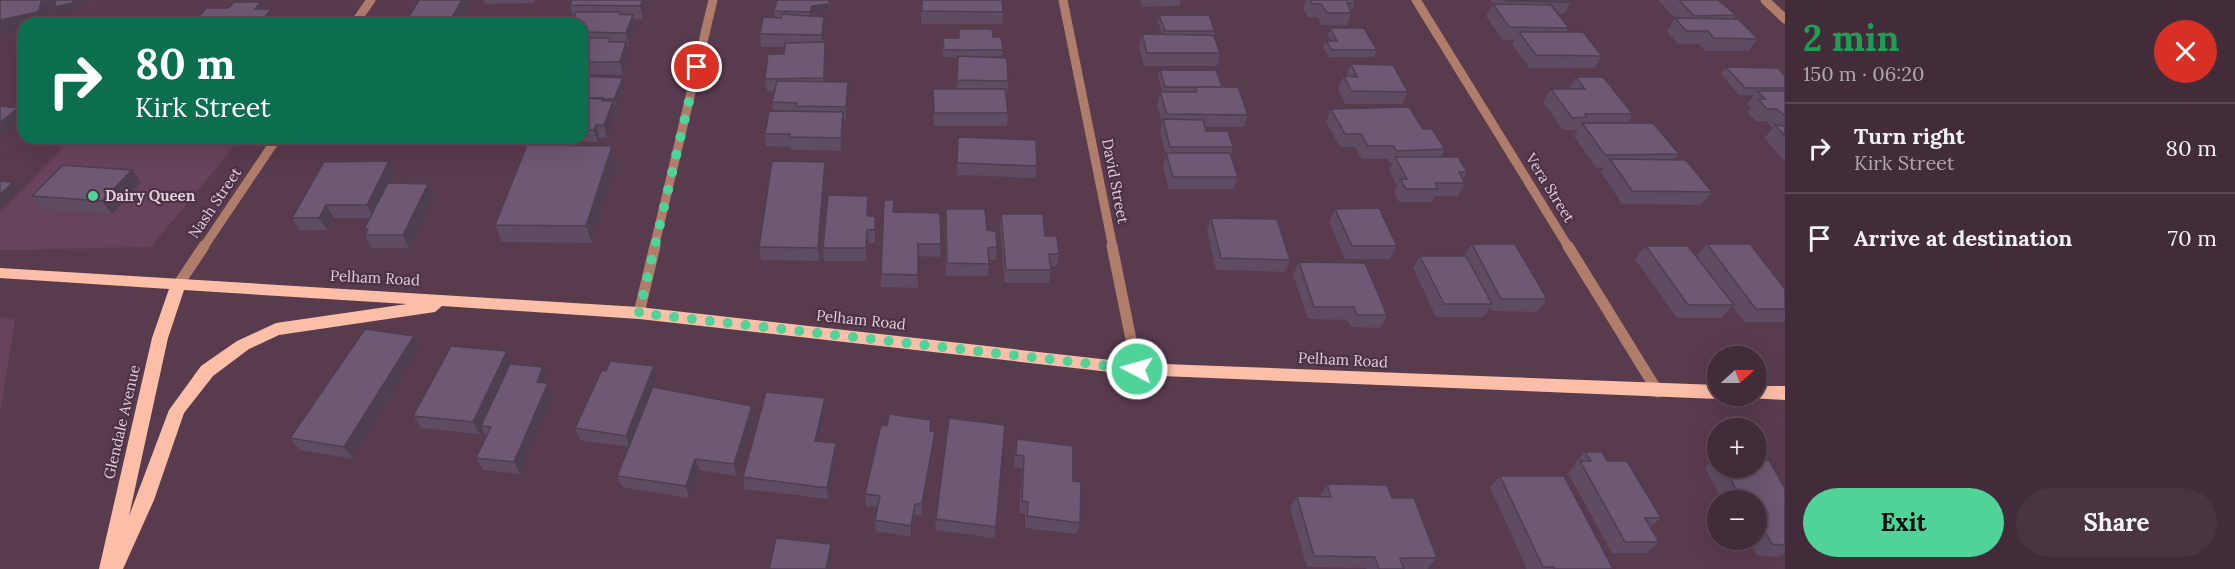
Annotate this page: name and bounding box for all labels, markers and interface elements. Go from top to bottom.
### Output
text: 2 min [1803,15,1900,61]
button: close [2154,20,2217,83]
text: 80 m [135,37,235,91]
pin [671,41,722,92]
icon: right [36,42,114,120]
icon: arrive [680,50,713,83]
text: 150 m · 06:20 [1803,61,1924,86]
text: Kirk Street [135,90,271,124]
text: Turn right [1854,122,1965,150]
icon: right [1803,132,1836,165]
text: 80 m [2166,134,2217,162]
street label: David Street [1098,137,1133,225]
street label: Vera Street [1521,149,1579,226]
text: Kirk Street [1854,150,1955,175]
street label: Nash Street [184,163,245,242]
place label: Dairy Queen [105,186,196,205]
marker: Dairy Queen [86,189,100,203]
icon: arrive [1803,222,1836,255]
text: Arrive at destination [1854,224,2072,252]
text: 70 m [2168,224,2217,252]
street label: Pelham Road [330,266,421,289]
street label: Pelham Road [815,305,907,334]
position arrow [1105,337,1169,401]
north arrow [1707,346,1767,406]
map controls [1707,346,1767,550]
street label: Pelham Road [1298,348,1389,371]
street label: Glendale Avenue [99,363,144,481]
button: + [1707,418,1767,478]
button: Exit [1803,488,2004,557]
button: Share [2016,488,2217,557]
button: − [1707,490,1767,550]

